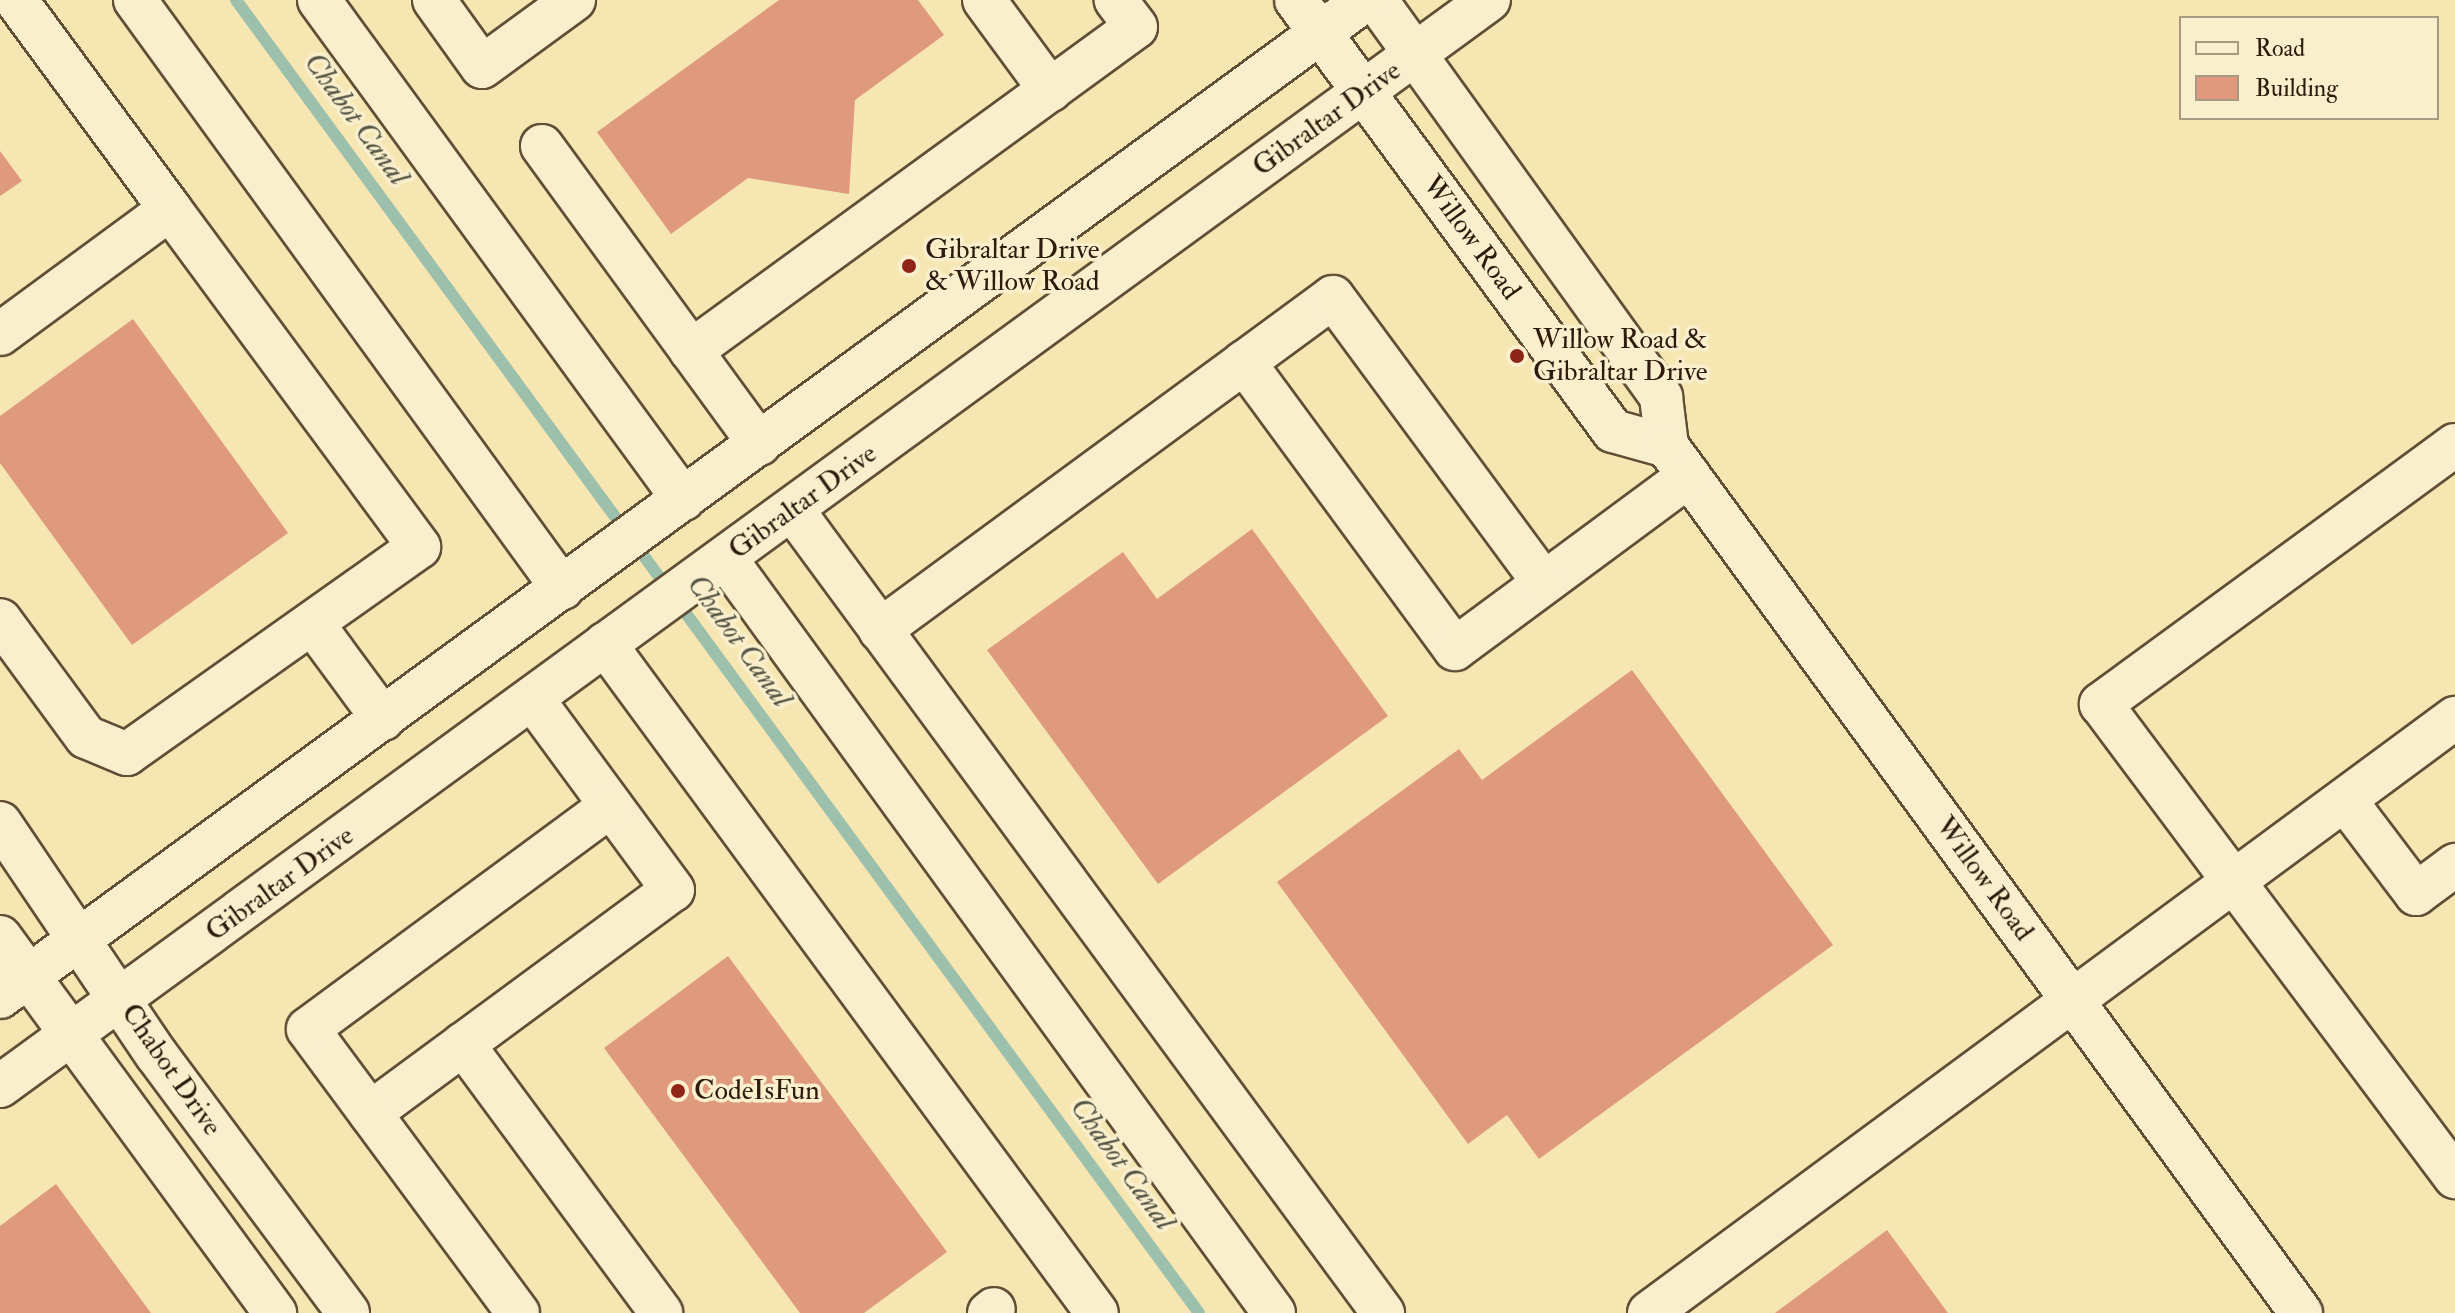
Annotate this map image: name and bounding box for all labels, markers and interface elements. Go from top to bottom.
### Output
legend [2179,16,2439,120]
text: Road [2255,33,2305,64]
water label: Chabot Canal [296,46,416,192]
street label: Gibraltar Drive [1247,54,1407,184]
text: Building [2255,73,2338,104]
street label: Willow Road [1415,169,1527,307]
place label: Gibraltar Drive & Willow Road [925,233,1099,299]
marker: Gibraltar Drive & Willow Road [900,257,918,275]
place label: Willow Road & Gibraltar Drive [1533,323,1707,389]
marker: Willow Road & Gibraltar Drive [1508,347,1526,365]
street label: Gibraltar Drive [723,437,883,567]
water label: Chabot Canal [679,568,799,714]
street label: Willow Road [1928,810,2040,948]
street label: Gibraltar Drive [200,819,360,949]
street label: Chabot Drive [113,998,229,1142]
place label: CodeIsFun [694,1074,820,1108]
marker: CodeIsFun [669,1082,687,1100]
water label: Chabot Canal [1062,1091,1182,1237]

